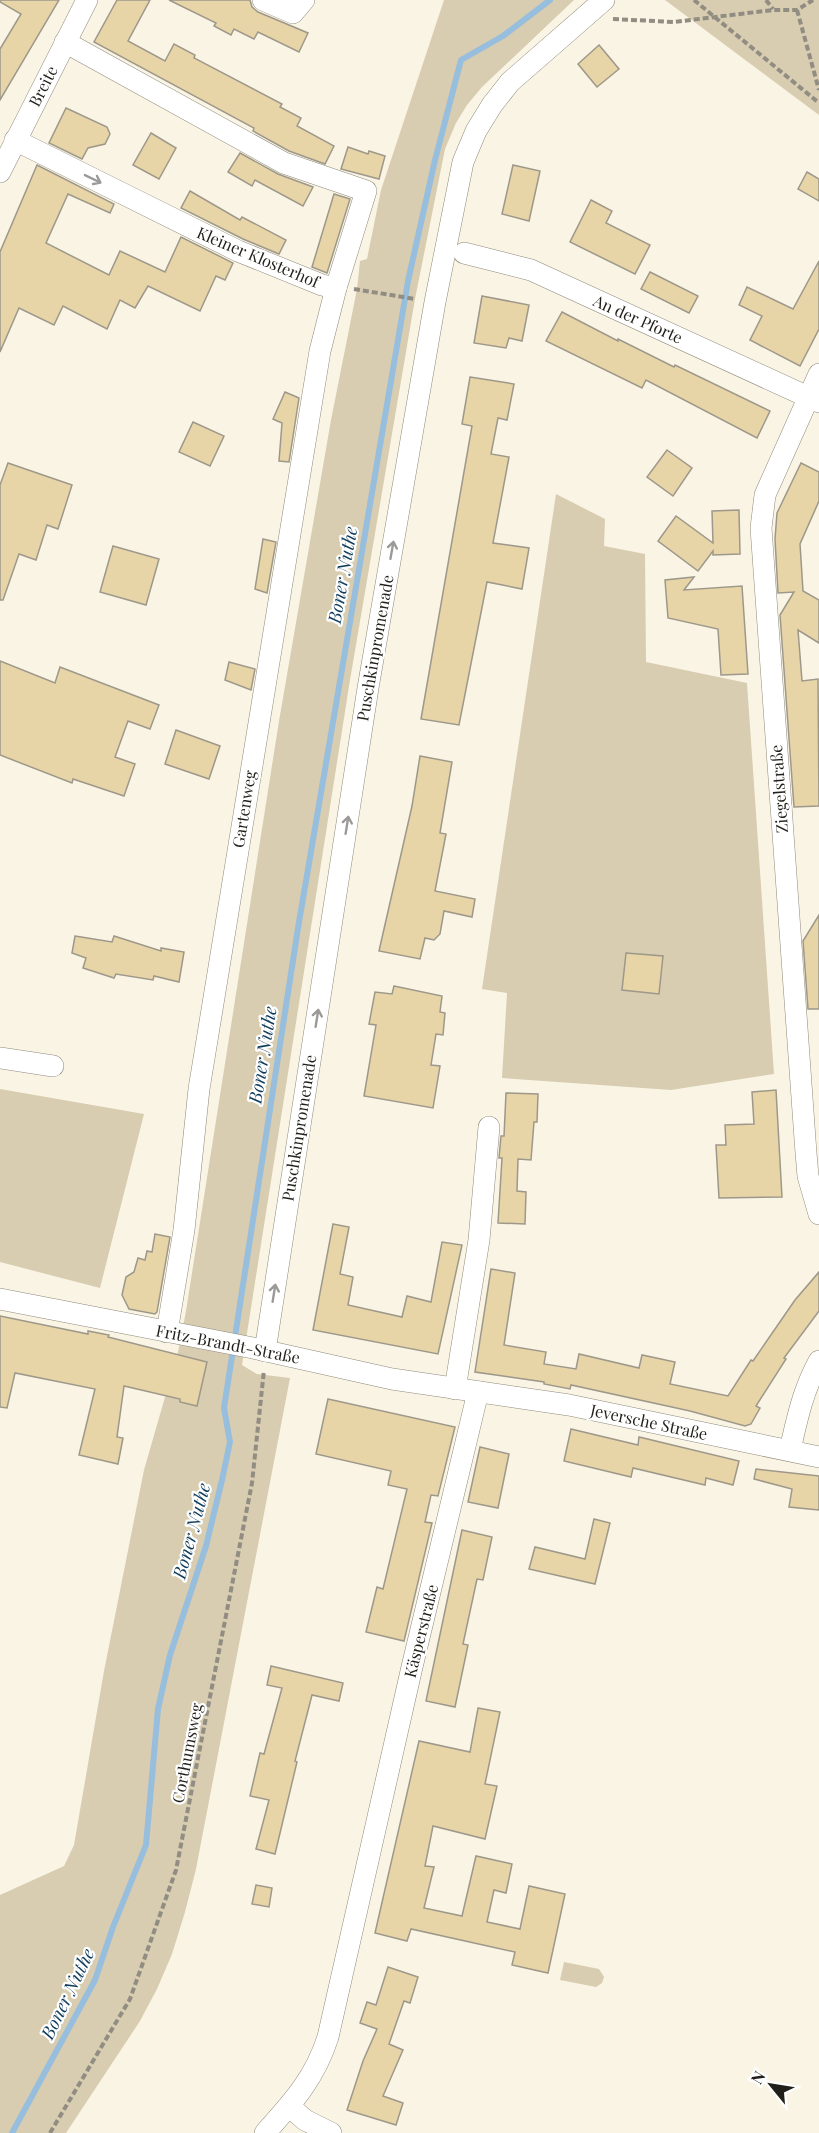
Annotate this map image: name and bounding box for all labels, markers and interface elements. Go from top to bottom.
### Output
street label: Breite [23,62,62,110]
one-way arrow [84,174,102,185]
street label: Kleiner Klosterhof [194,221,324,292]
street label: An der Pforte [589,289,686,348]
water label: Boner Nuthe [322,524,362,626]
one-way arrow [387,540,398,560]
street label: Puschkinpromenade [351,573,398,723]
street label: Ziegelstraße [765,744,792,834]
street label: Gartenweg [227,768,260,849]
one-way arrow [341,816,352,835]
water label: Boner Nuthe [242,1004,282,1106]
one-way arrow [311,1008,322,1028]
street label: Puschkinpromenade [277,1053,320,1203]
one-way arrow [268,1284,279,1304]
street label: Fritz-Brandt-Straße [154,1319,302,1368]
street label: Jeversche Straße [588,1399,710,1444]
water label: Boner Nuthe [166,1480,215,1582]
street label: Käsperstraße [399,1582,442,1680]
street label: Corthumsweg [167,1701,207,1805]
water label: Boner Nuthe [34,1944,99,2044]
north arrow [741,2055,801,2115]
text: N [746,2067,770,2088]

